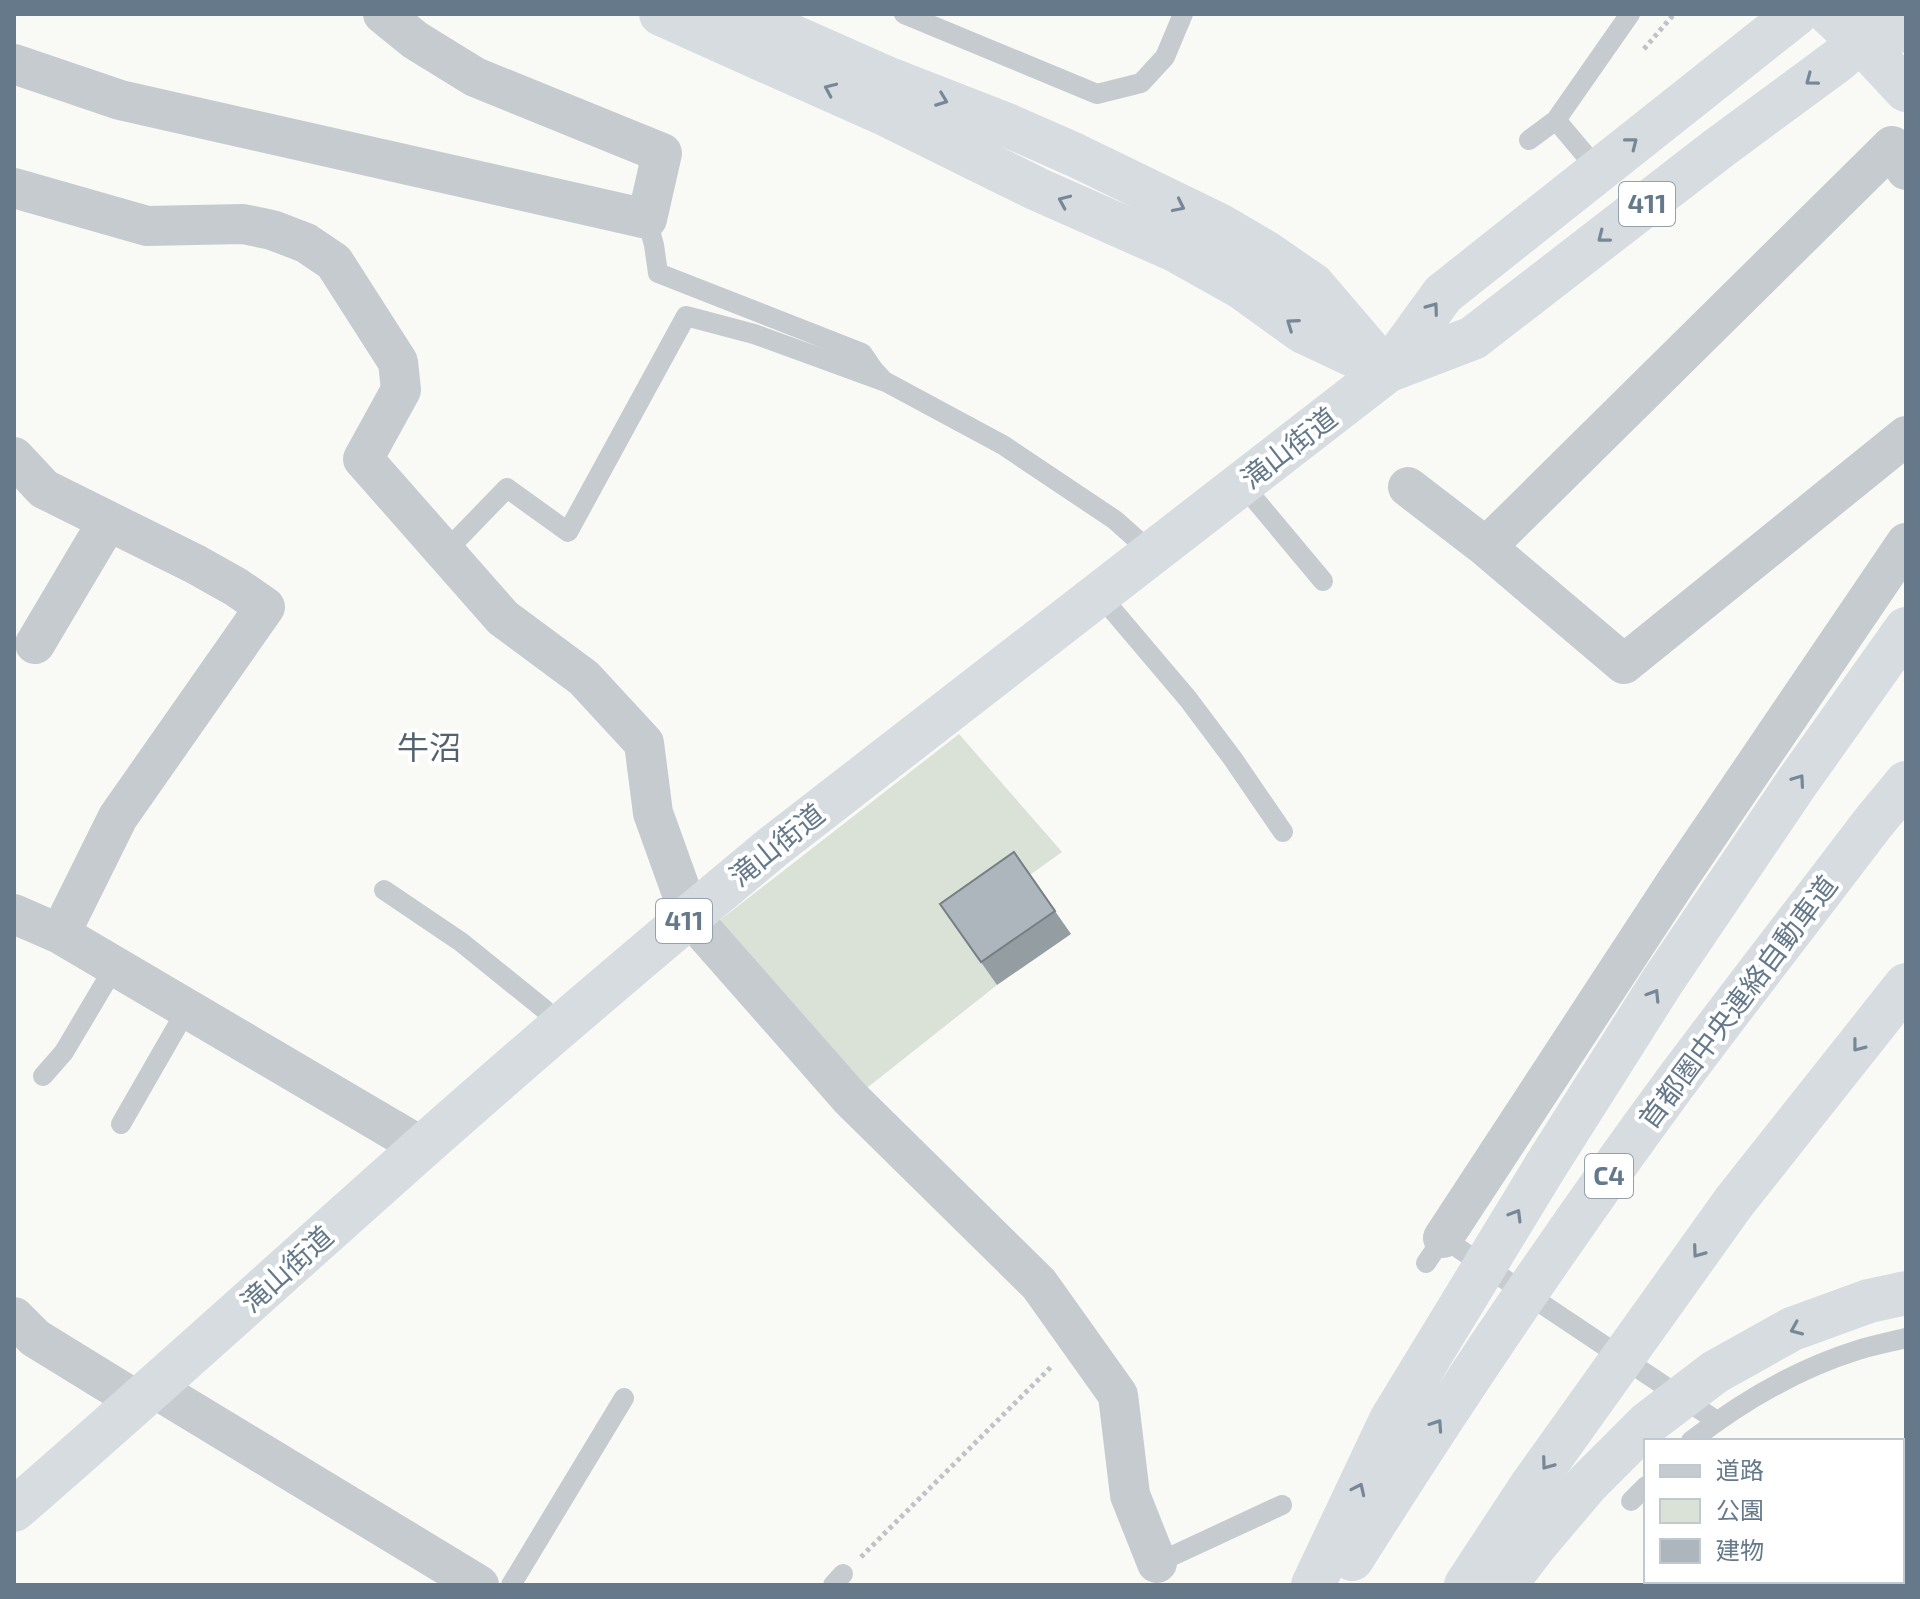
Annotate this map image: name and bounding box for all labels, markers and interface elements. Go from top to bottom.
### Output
one-way arrow [1805,71,1819,85]
one-way arrow [823,83,838,99]
one-way arrow [934,90,948,107]
one-way arrow [1623,138,1638,152]
road number: 411 [1619,182,1675,226]
one-way arrow [1058,195,1073,211]
one-way arrow [1171,196,1185,212]
one-way arrow [1597,228,1612,242]
one-way arrow [1423,302,1437,316]
one-way arrow [1287,319,1301,334]
street label: 滝山街道 [1234,399,1343,495]
district label: 牛沼 [397,727,461,765]
one-way arrow [1789,774,1804,788]
street label: 滝山街道 [722,796,831,893]
street label: 首都圏中央連絡自動車道 [1631,868,1843,1135]
road number: 411 [656,899,712,943]
one-way arrow [1644,989,1659,1004]
one-way arrow [1853,1037,1867,1052]
road number: C4 [1585,1154,1633,1198]
one-way arrow [1506,1209,1522,1224]
street label: 滝山街道 [233,1218,339,1318]
one-way arrow [1694,1243,1708,1258]
one-way arrow [1790,1319,1805,1335]
one-way arrow [1428,1419,1443,1433]
legend [1644,1439,1904,1583]
one-way arrow [1543,1455,1557,1469]
text: 道路 [1716,1455,1764,1484]
one-way arrow [1349,1483,1365,1497]
text: 公園 [1716,1495,1764,1524]
text: 建物 [1716,1535,1764,1564]

